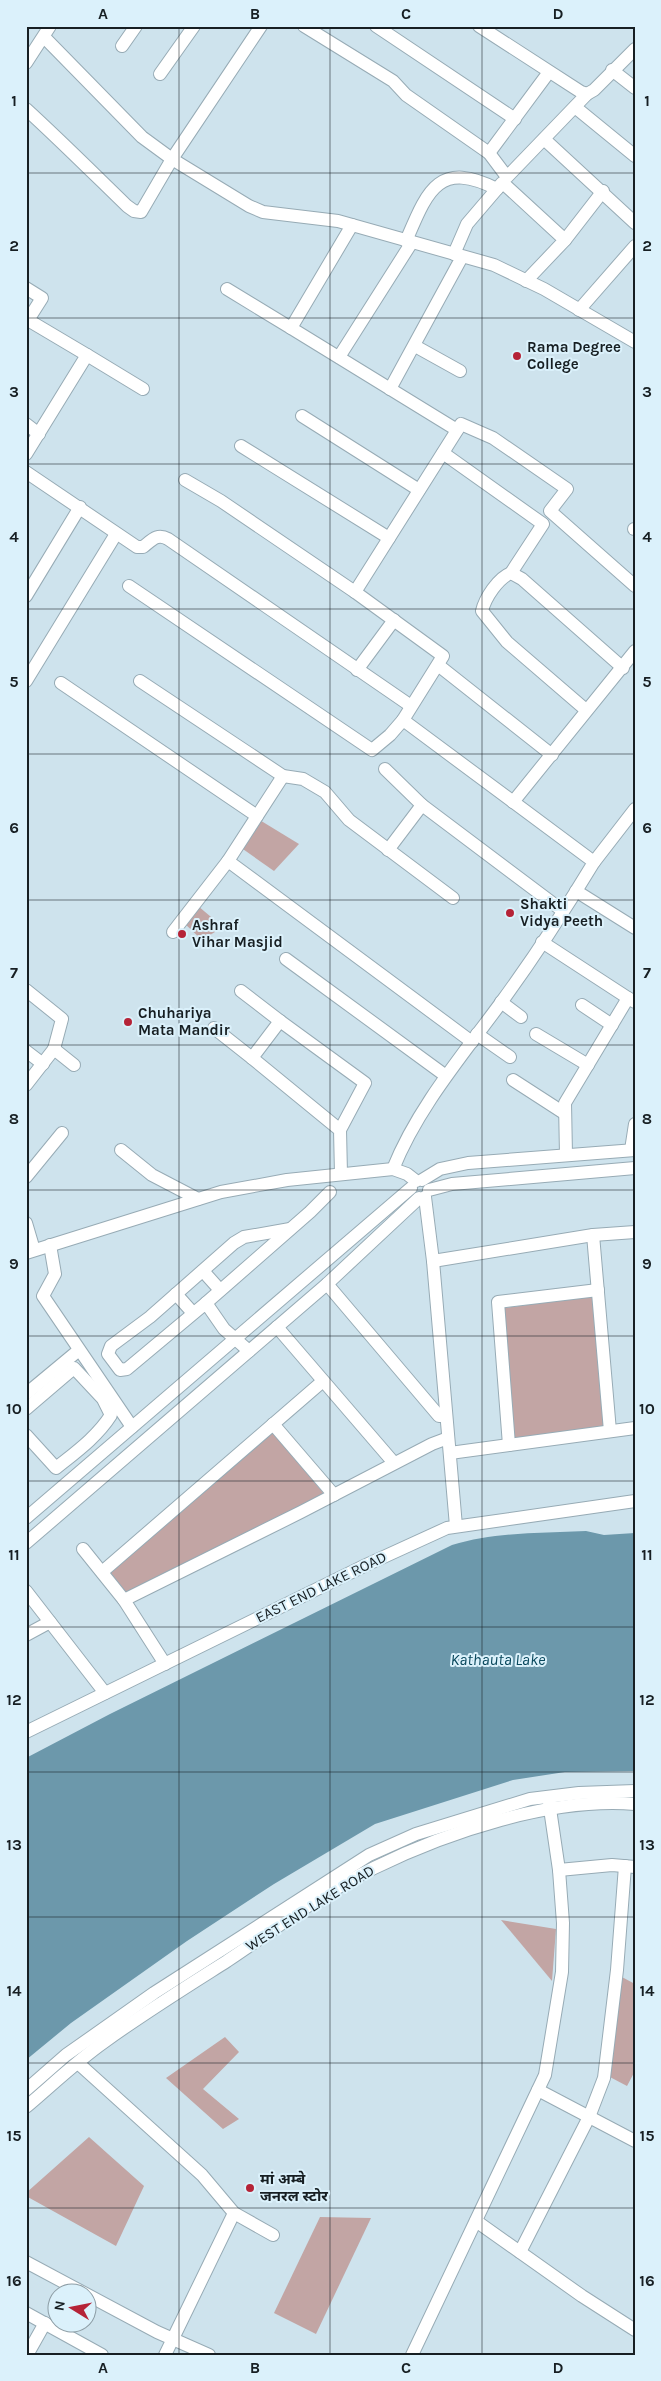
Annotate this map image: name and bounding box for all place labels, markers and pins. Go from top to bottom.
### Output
place label: Rama Degree College [527,338,621,373]
marker: Rama Degree College [511,350,523,362]
place label: Shakti Vidya Peeth [520,895,603,930]
marker: Shakti Vidya Peeth [504,907,516,919]
place label: Ashraf Vihar Masjid [192,916,283,951]
marker: Ashraf Vihar Masjid [176,928,188,940]
place label: Chuhariya Mata Mandir [138,1004,230,1039]
marker: Chuhariya Mata Mandir [122,1016,134,1028]
place label: मां अम्बे जनरल स्टोर [260,2170,328,2205]
marker: मां अम्बे जनरल स्टोर [244,2182,256,2194]

